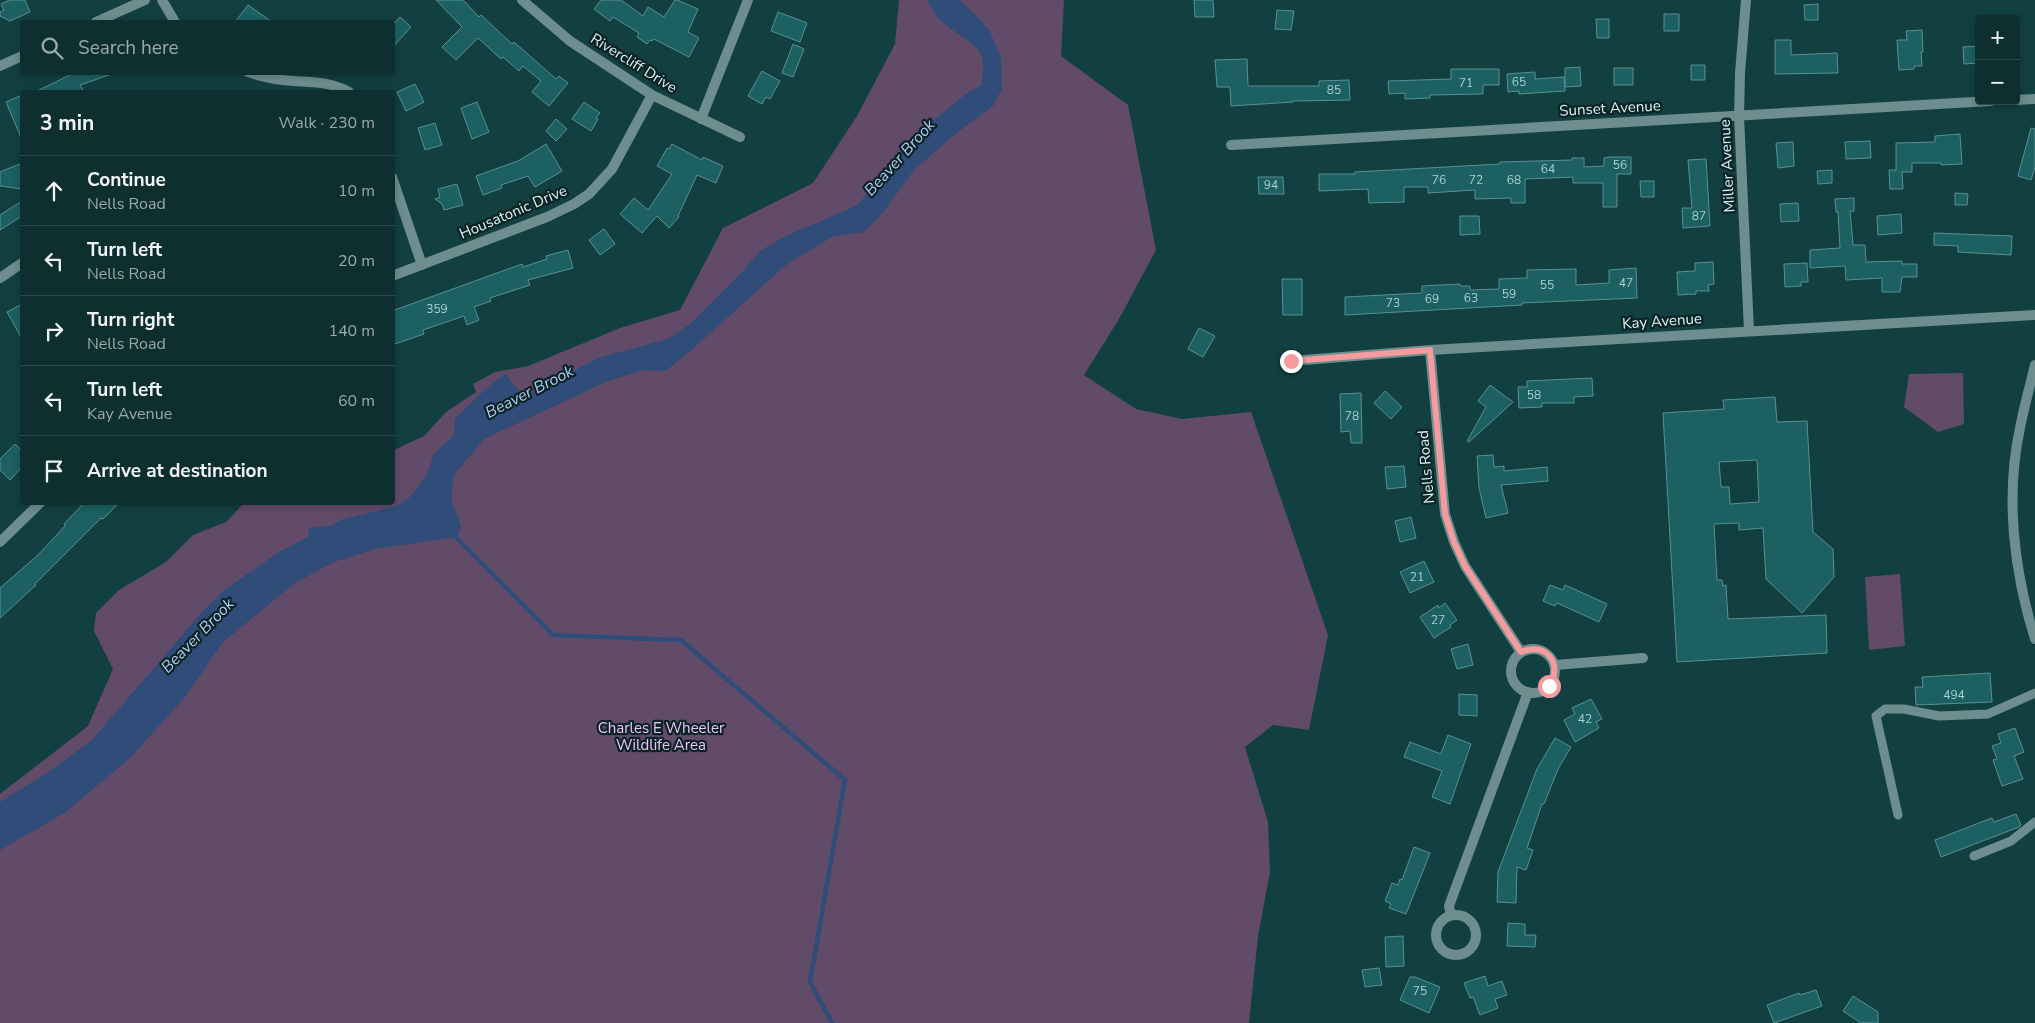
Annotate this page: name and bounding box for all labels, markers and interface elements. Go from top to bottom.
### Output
map controls [1975,15,2020,105]
button: + [1975,15,2020,60]
search box [20,20,395,75]
street label: Rivercliff Drive [587,28,681,98]
icon: search [38,34,66,62]
text: Search here [78,35,179,61]
button: − [1975,60,2020,105]
house number: 65 [1512,74,1526,90]
house number: 71 [1459,75,1473,91]
house number: 85 [1327,82,1341,98]
street label: Sunset Avenue [1559,95,1661,121]
text: 3 min [40,109,94,137]
text: Walk · 230 m [279,112,375,134]
water label: Beaver Brook [859,114,941,201]
street label: Miller Avenue [1715,119,1739,213]
house number: 56 [1613,157,1627,173]
house number: 64 [1541,161,1555,177]
text: Continue [87,167,166,193]
house number: 76 [1432,172,1446,188]
house number: 72 [1469,172,1483,188]
house number: 68 [1507,172,1521,188]
icon: ahead [40,177,68,205]
house number: 94 [1264,177,1278,193]
text: 10 m [338,180,375,202]
street label: Housatonic Drive [456,180,570,244]
text: Nells Road [87,193,166,215]
house number: 87 [1692,208,1706,224]
text: Turn left [87,237,162,263]
icon: left [40,247,68,275]
text: 20 m [338,250,375,272]
text: Nells Road [87,263,166,285]
house number: 47 [1619,275,1633,291]
house number: 55 [1540,277,1554,293]
house number: 59 [1502,286,1516,302]
house number: 63 [1464,290,1478,306]
house number: 69 [1425,291,1439,307]
house number: 73 [1386,295,1400,311]
house number: 359 [426,301,448,317]
text: Turn right [87,307,174,333]
street label: Kay Avenue [1621,308,1703,334]
icon: right [40,317,68,345]
text: 140 m [328,320,375,342]
text: Nells Road [87,333,166,355]
route end [1280,350,1303,373]
water label: Beaver Brook [481,360,578,424]
text: Turn left [87,377,162,403]
icon: left [40,387,68,415]
house number: 58 [1527,387,1541,403]
text: 60 m [338,390,375,412]
text: Kay Avenue [87,403,172,425]
house number: 78 [1345,408,1359,424]
street label: Nells Road [1413,429,1439,505]
icon: arrive [40,457,68,485]
text: Arrive at destination [87,458,268,484]
house number: 21 [1410,569,1424,585]
water label: Beaver Brook [156,593,240,678]
house number: 27 [1431,612,1445,628]
route start [1538,675,1561,698]
house number: 494 [1943,687,1965,703]
house number: 42 [1578,711,1592,727]
park label: Charles E Wheeler Wildlife Area [598,718,725,755]
house number: 75 [1413,983,1427,999]

